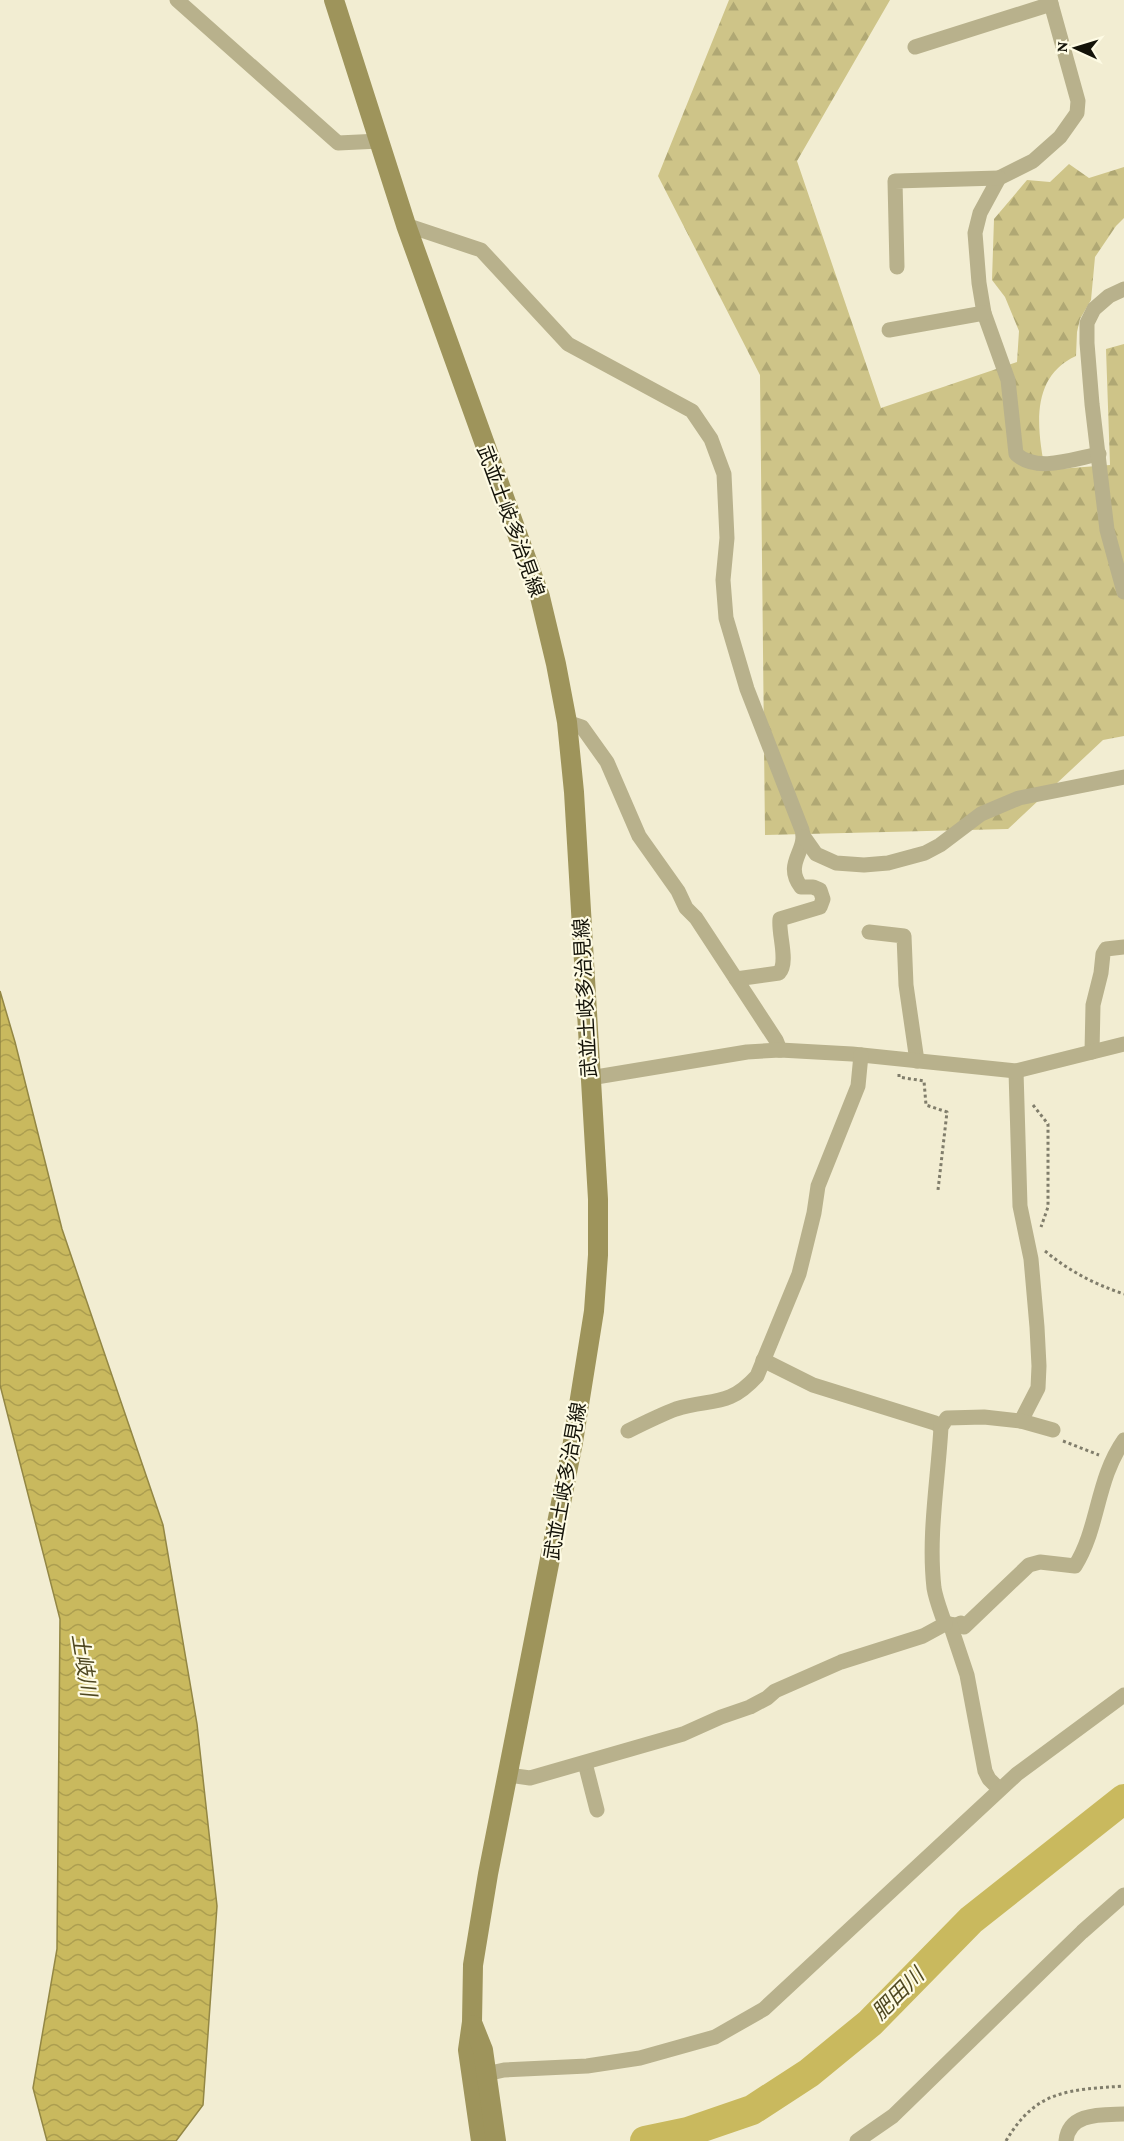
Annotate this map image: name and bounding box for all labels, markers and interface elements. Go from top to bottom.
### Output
north arrow [1046,18,1106,78]
text: N [1053,41,1070,53]
street label: 武並土岐多治見線 [473,442,549,600]
street label: 武並土岐多治見線 [570,918,600,1078]
street label: 武並土岐多治見線 [540,1400,590,1562]
water label: 土岐川 [67,1632,101,1700]
water label: 肥田川 [867,1962,930,2025]

